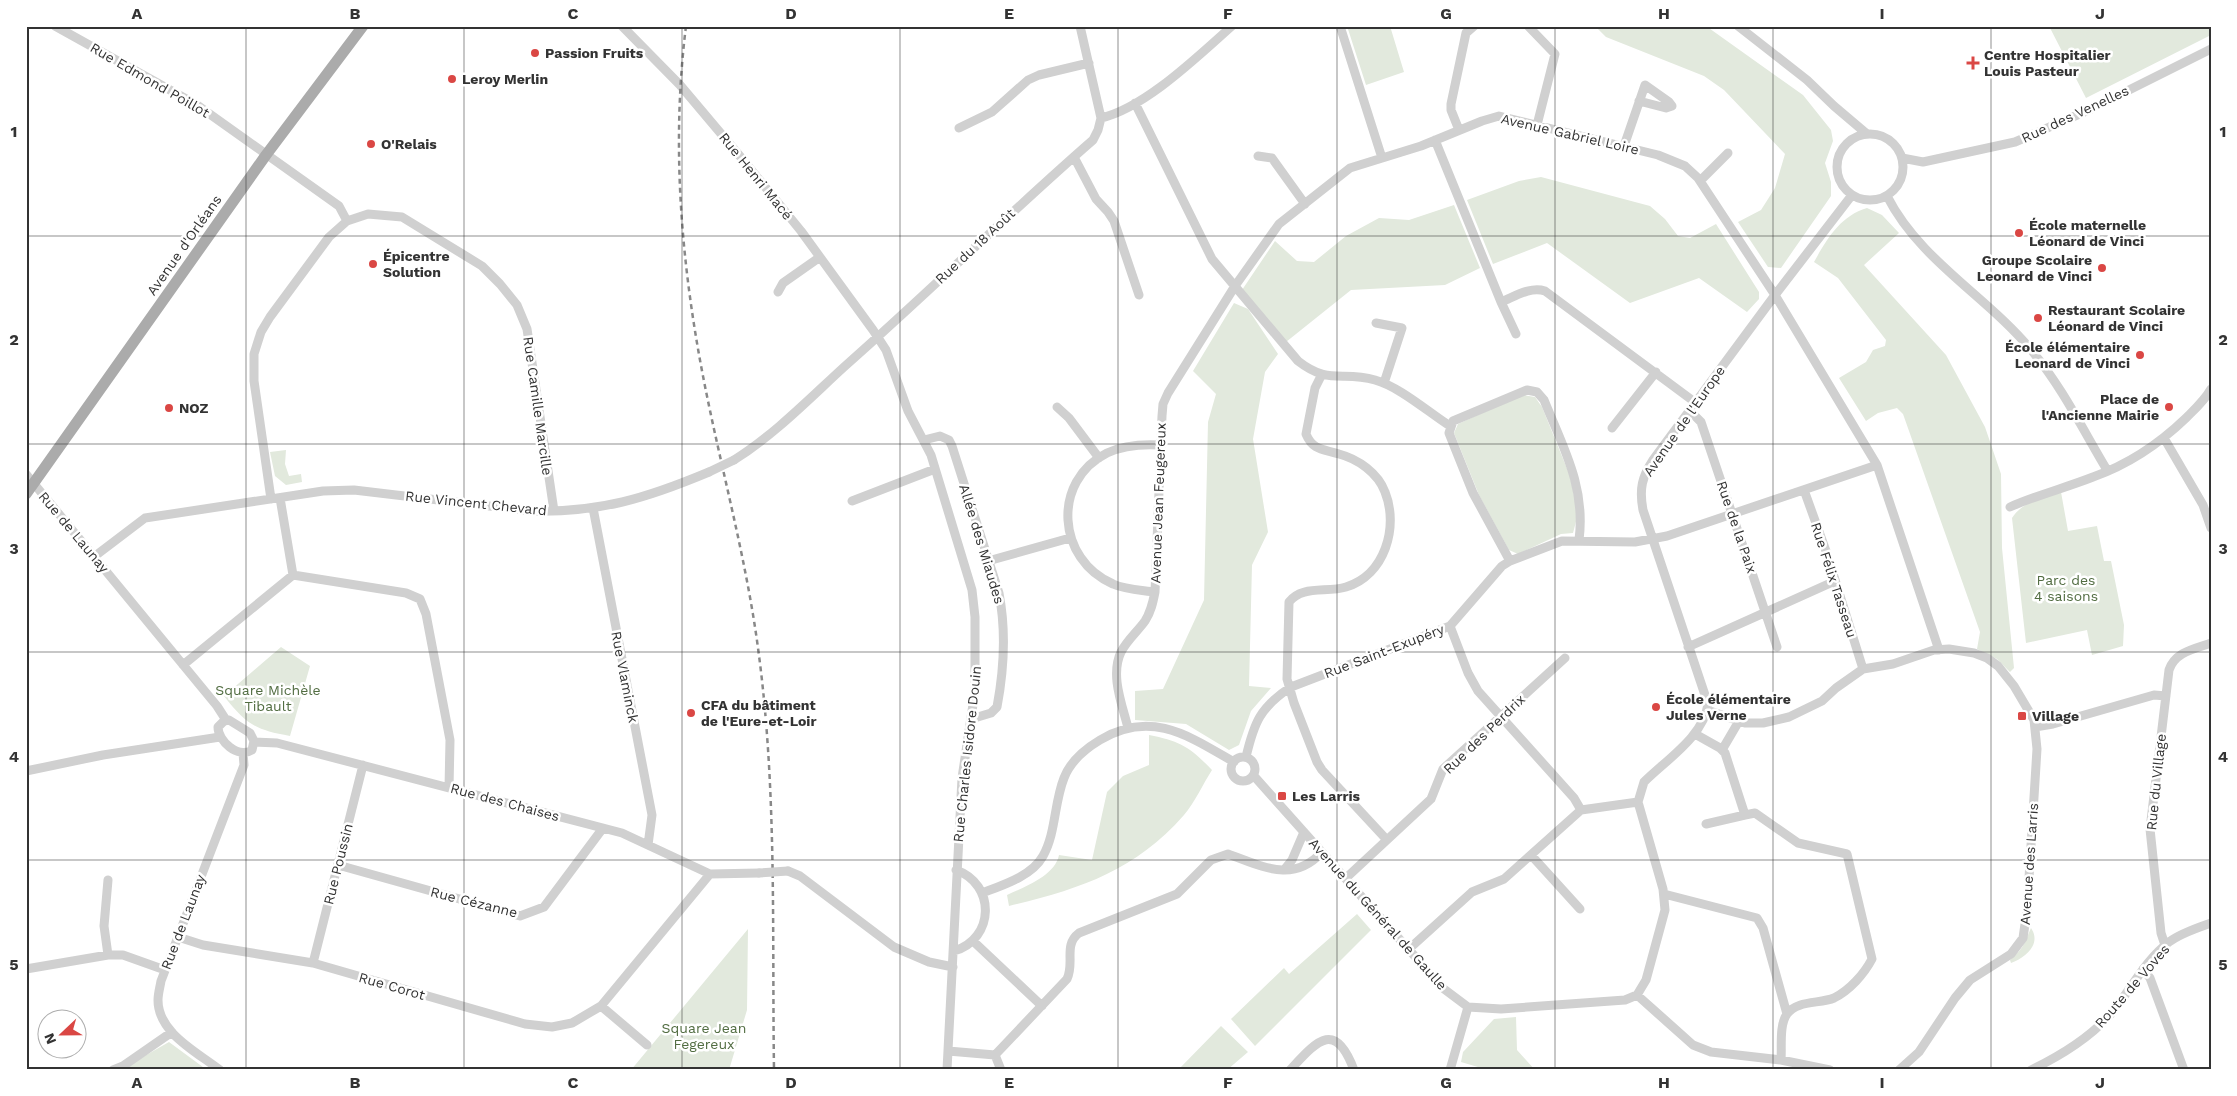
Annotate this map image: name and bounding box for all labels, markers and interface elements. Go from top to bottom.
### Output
text: A [132,4,143,23]
text: B [350,4,361,23]
text: C [568,4,579,23]
text: D [785,4,797,23]
text: E [1004,4,1014,23]
text: F [1223,4,1233,23]
text: G [1440,4,1452,23]
text: H [1658,4,1670,23]
text: I [1879,4,1885,23]
text: J [2095,4,2105,23]
street label: Rue Edmond Poillot [87,39,213,121]
place label: Passion Fruits [545,45,644,61]
marker: Passion Fruits [529,47,541,59]
place label: Centre Hospitalier Louis Pasteur [1984,47,2111,79]
marker: Centre Hospitalier Louis Pasteur [1966,56,1980,70]
place label: Leroy Merlin [462,71,548,87]
marker: Leroy Merlin [446,73,458,85]
street label: Rue des Venelles [2019,82,2131,146]
street label: Avenue Gabriel Loire [1499,110,1641,158]
text: 1 [11,122,17,141]
text: 1 [2220,122,2226,141]
street label: Rue Henri Macé [716,129,796,223]
place label: O'Relais [381,136,437,152]
marker: O'Relais [365,138,377,150]
street label: Avenue d'Orléans [143,192,225,298]
street label: Rue du 18 Août [932,205,1018,287]
place label: École maternelle Léonard de Vinci [2029,217,2146,249]
marker: École maternelle Léonard de Vinci [2013,227,2025,239]
place label: Épicentre Solution [383,248,450,280]
place label: Groupe Scolaire Leonard de Vinci [1977,252,2092,284]
marker: Épicentre Solution [367,258,379,270]
marker: Groupe Scolaire Leonard de Vinci [2096,262,2108,274]
place label: Restaurant Scolaire Léonard de Vinci [2048,302,2185,334]
marker: Restaurant Scolaire Léonard de Vinci [2032,312,2044,324]
text: 2 [9,330,19,349]
text: 2 [2218,330,2228,349]
street label: Rue Camille Marcille [520,335,556,477]
place label: École élémentaire Leonard de Vinci [2005,339,2130,371]
marker: École élémentaire Leonard de Vinci [2134,349,2146,361]
street label: Avenue de l'Europe [1640,363,1728,479]
place label: Place de l'Ancienne Mairie [2041,391,2159,423]
place label: NOZ [179,400,209,416]
marker: Place de l'Ancienne Mairie [2163,401,2175,413]
marker: NOZ [163,402,175,414]
street label: Avenue Jean Feugereux [1147,422,1169,584]
street label: Rue de la Paix [1714,479,1760,575]
street label: Allée des Miaudes [956,482,1008,606]
street label: Rue de Launay [36,488,113,576]
street label: Rue Vincent Chevard [404,488,548,518]
street label: Rue Félix Tasseau [1808,520,1860,640]
text: 3 [9,539,19,558]
text: 3 [2218,539,2228,558]
park label: Parc des 4 saisons [2034,572,2098,604]
street label: Rue Saint-Exupéry [1322,620,1447,681]
street label: Rue Vlaminck [608,630,642,724]
street label: Rue Charles Isidore Douin [950,665,984,843]
park label: Square Michèle Tibault [215,682,321,714]
street label: Rue des Perdrix [1440,691,1528,777]
place label: École élémentaire Jules Verne [1666,691,1791,723]
place label: CFA du bâtiment de l'Eure-et-Loir [701,697,816,729]
marker: École élémentaire Jules Verne [1650,701,1662,713]
marker: CFA du bâtiment de l'Eure-et-Loir [685,707,697,719]
place label: Village [2032,708,2079,724]
marker: Village [2016,710,2028,722]
street label: Rue du Village [2143,733,2169,831]
text: 4 [9,747,19,766]
text: 4 [2218,747,2228,766]
street label: Rue des Chaises [449,780,561,824]
place label: Les Larris [1292,788,1361,804]
marker: Les Larris [1276,790,1288,802]
street label: Avenue des Larris [2017,803,2041,925]
street label: Rue Poussin [320,822,356,906]
street label: Avenue du Général de Gaulle [1306,835,1450,993]
street label: Rue de Launay [158,871,209,972]
street label: Rue Cézanne [429,883,519,921]
street label: Route de Voves [2091,941,2173,1031]
text: 5 [9,955,19,974]
text: 5 [2218,955,2228,974]
street label: Rue Corot [357,969,427,1003]
north arrow [38,1008,88,1058]
park label: Square Jean Fegereux [662,1020,746,1052]
text: N [41,1031,59,1047]
text: A [132,1073,143,1092]
text: B [350,1073,361,1092]
text: C [568,1073,579,1092]
text: D [785,1073,797,1092]
text: E [1004,1073,1014,1092]
text: F [1223,1073,1233,1092]
text: G [1440,1073,1452,1092]
text: H [1658,1073,1670,1092]
text: I [1879,1073,1885,1092]
text: J [2095,1073,2105,1092]

